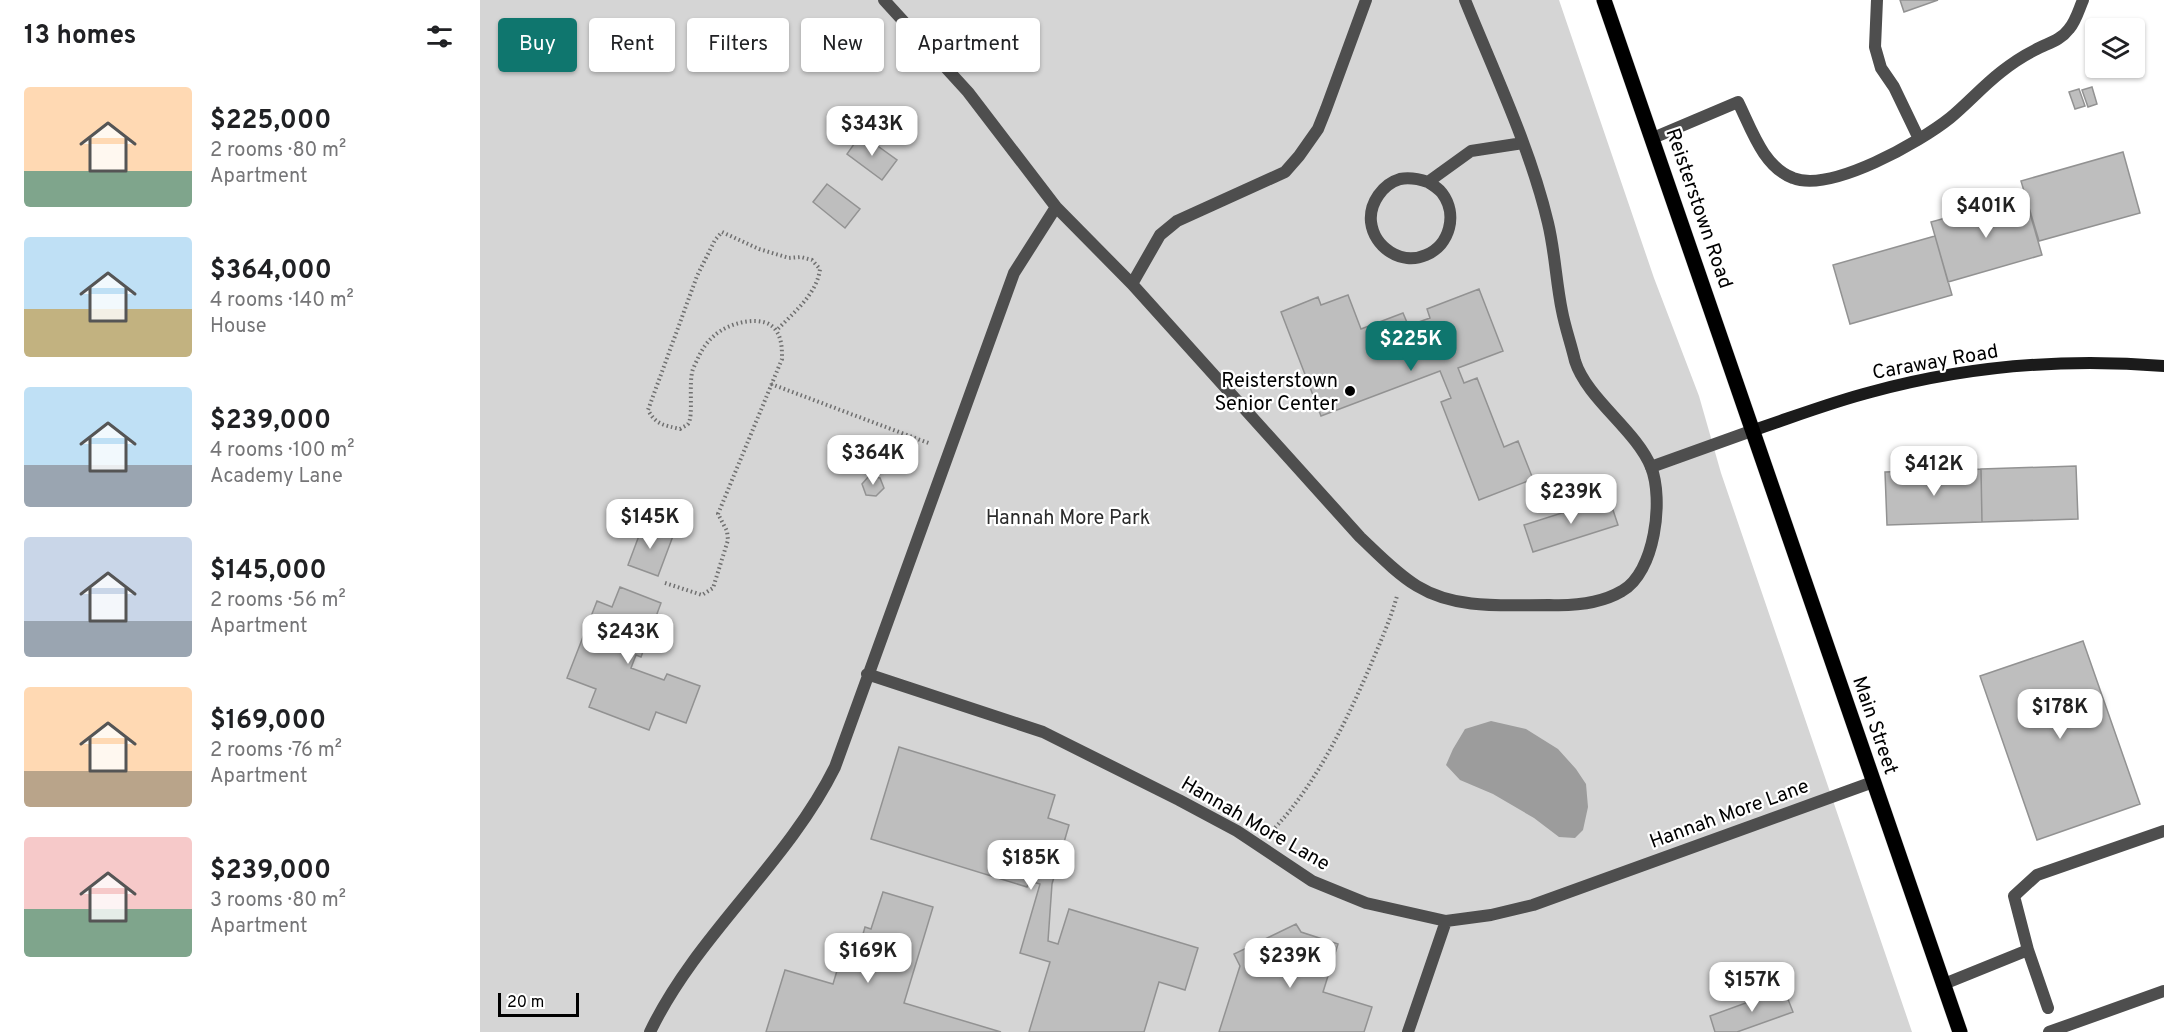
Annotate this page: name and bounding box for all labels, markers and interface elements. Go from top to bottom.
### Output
chip: Buy [498,18,577,72]
chip: Rent [589,18,675,72]
chip: Filters [687,18,789,72]
chip: New [801,18,884,72]
chip: Apartment [896,18,1040,72]
map controls [2085,18,2145,78]
button: layers [2085,18,2145,78]
text: 13 homes [24,20,136,53]
icon: filters [423,20,456,53]
text: $225,000 [210,105,331,138]
pin: $343K [830,106,914,157]
icon: home [72,111,144,183]
text: $343K [841,112,903,138]
street label: Reisterstown Road [1659,125,1738,292]
text: 2 rooms · 80 m² [210,138,346,164]
text: Apartment [210,164,308,190]
pin: $401K [1944,188,2028,239]
text: $401K [1956,194,2016,220]
text: $364,000 [210,255,332,288]
icon: home [72,261,144,333]
text: 4 rooms · 140 m² [210,288,354,314]
text: House [210,314,266,340]
pin: $225K [1369,321,1453,372]
text: $225K [1380,327,1442,353]
street label: Caraway Road [1870,339,2000,387]
place label: Reisterstown Senior Center [1214,369,1338,418]
marker: Reisterstown Senior Center [1343,384,1357,398]
text: $239,000 [210,405,331,438]
icon: home [72,411,144,483]
pin: $364K [831,435,915,486]
text: 4 rooms · 100 m² [210,438,355,464]
text: $364K [841,441,905,467]
pin: $412K [1892,446,1976,497]
text: $412K [1904,452,1964,478]
text: Academy Lane [210,464,343,490]
pin: $239K [1529,474,1613,525]
text: $239K [1540,480,1602,506]
pin: $145K [608,499,692,550]
text: $145K [620,505,680,531]
park label: Hannah More Park [986,506,1150,532]
text: $145,000 [210,555,327,588]
icon: home [72,561,144,633]
text: 2 rooms · 56 m² [210,588,346,614]
text: Apartment [210,614,308,640]
pin: $243K [586,614,670,665]
text: $243K [596,620,660,646]
street label: Main Street [1845,673,1903,778]
pin: $178K [2018,689,2102,740]
text: $178K [2032,695,2088,721]
text: $169,000 [210,705,326,738]
icon: home [72,711,144,783]
text: 2 rooms · 76 m² [210,738,342,764]
text: Apartment [210,764,308,790]
street label: Hannah More Lane [1176,772,1334,878]
street label: Hannah More Lane [1646,774,1813,856]
pin: $185K [989,840,1073,891]
text: $185K [1001,846,1061,872]
text: $239,000 [210,855,331,888]
icon: home [72,861,144,933]
text: 3 rooms · 80 m² [210,888,346,914]
text: Apartment [210,914,308,940]
pin: $169K [826,933,910,984]
pin: $239K [1248,938,1332,989]
text: $169K [839,939,897,965]
text: $239K [1259,944,1321,970]
pin: $157K [1710,962,1794,1013]
text: $157K [1723,968,1781,994]
scale bar [498,990,579,1018]
text: 20 m [507,993,544,1013]

